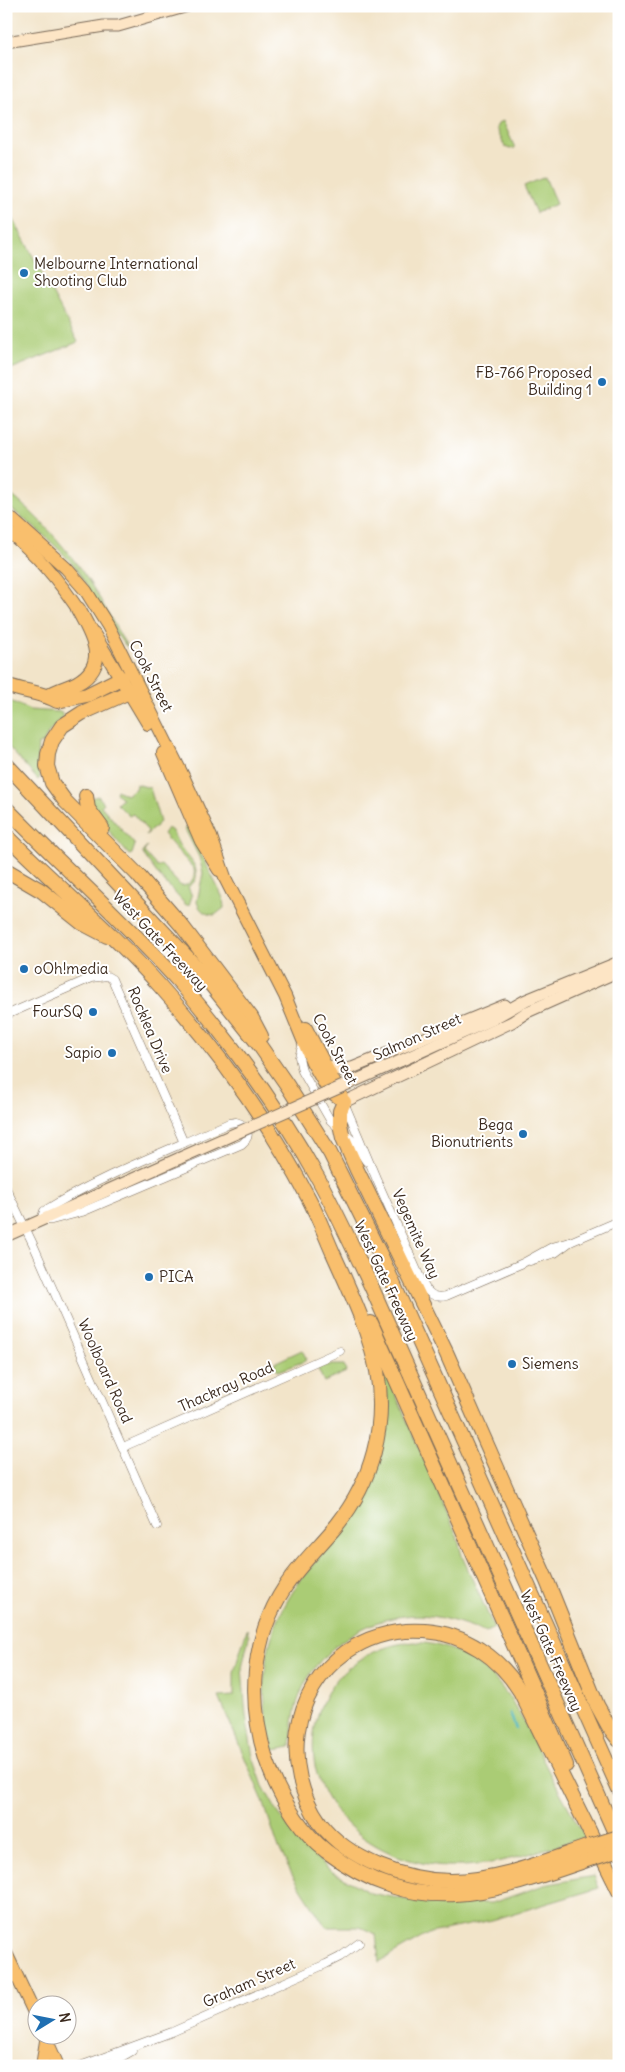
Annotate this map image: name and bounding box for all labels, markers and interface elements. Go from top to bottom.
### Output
place label: Melbourne International Shooting Club [34,254,198,290]
marker: Melbourne International Shooting Club [18,267,30,279]
place label: FB-766 Proposed Building 1 [476,363,592,399]
marker: FB-766 Proposed Building 1 [596,376,608,388]
street label: Cook Street [125,637,178,715]
street label: West Gate Freeway [109,886,212,995]
place label: oOh!media [34,959,109,978]
marker: oOh!media [18,963,30,975]
street label: Rocklea Drive [124,984,177,1076]
place label: FourSQ [32,1002,83,1021]
marker: FourSQ [87,1006,99,1018]
street label: Salmon Street [370,1009,464,1064]
street label: Cook Street [309,1010,362,1088]
place label: Sapio [65,1043,102,1062]
marker: Sapio [106,1047,118,1059]
place label: Bega Bionutrients [431,1115,513,1151]
marker: Bega Bionutrients [517,1128,529,1140]
street label: Vegemite Way [388,1186,445,1282]
street label: West Gate Freeway [350,1217,423,1344]
place label: PICA [159,1267,194,1286]
marker: PICA [143,1271,155,1283]
street label: Woolboard Road [74,1316,137,1426]
place label: Siemens [522,1354,579,1373]
street label: Thackray Road [175,1357,276,1416]
marker: Siemens [506,1358,518,1370]
street label: West Gate Freeway [516,1587,587,1715]
street label: Graham Street [200,1954,298,2011]
north arrow [28,1994,78,2044]
text: N [55,2011,75,2024]

